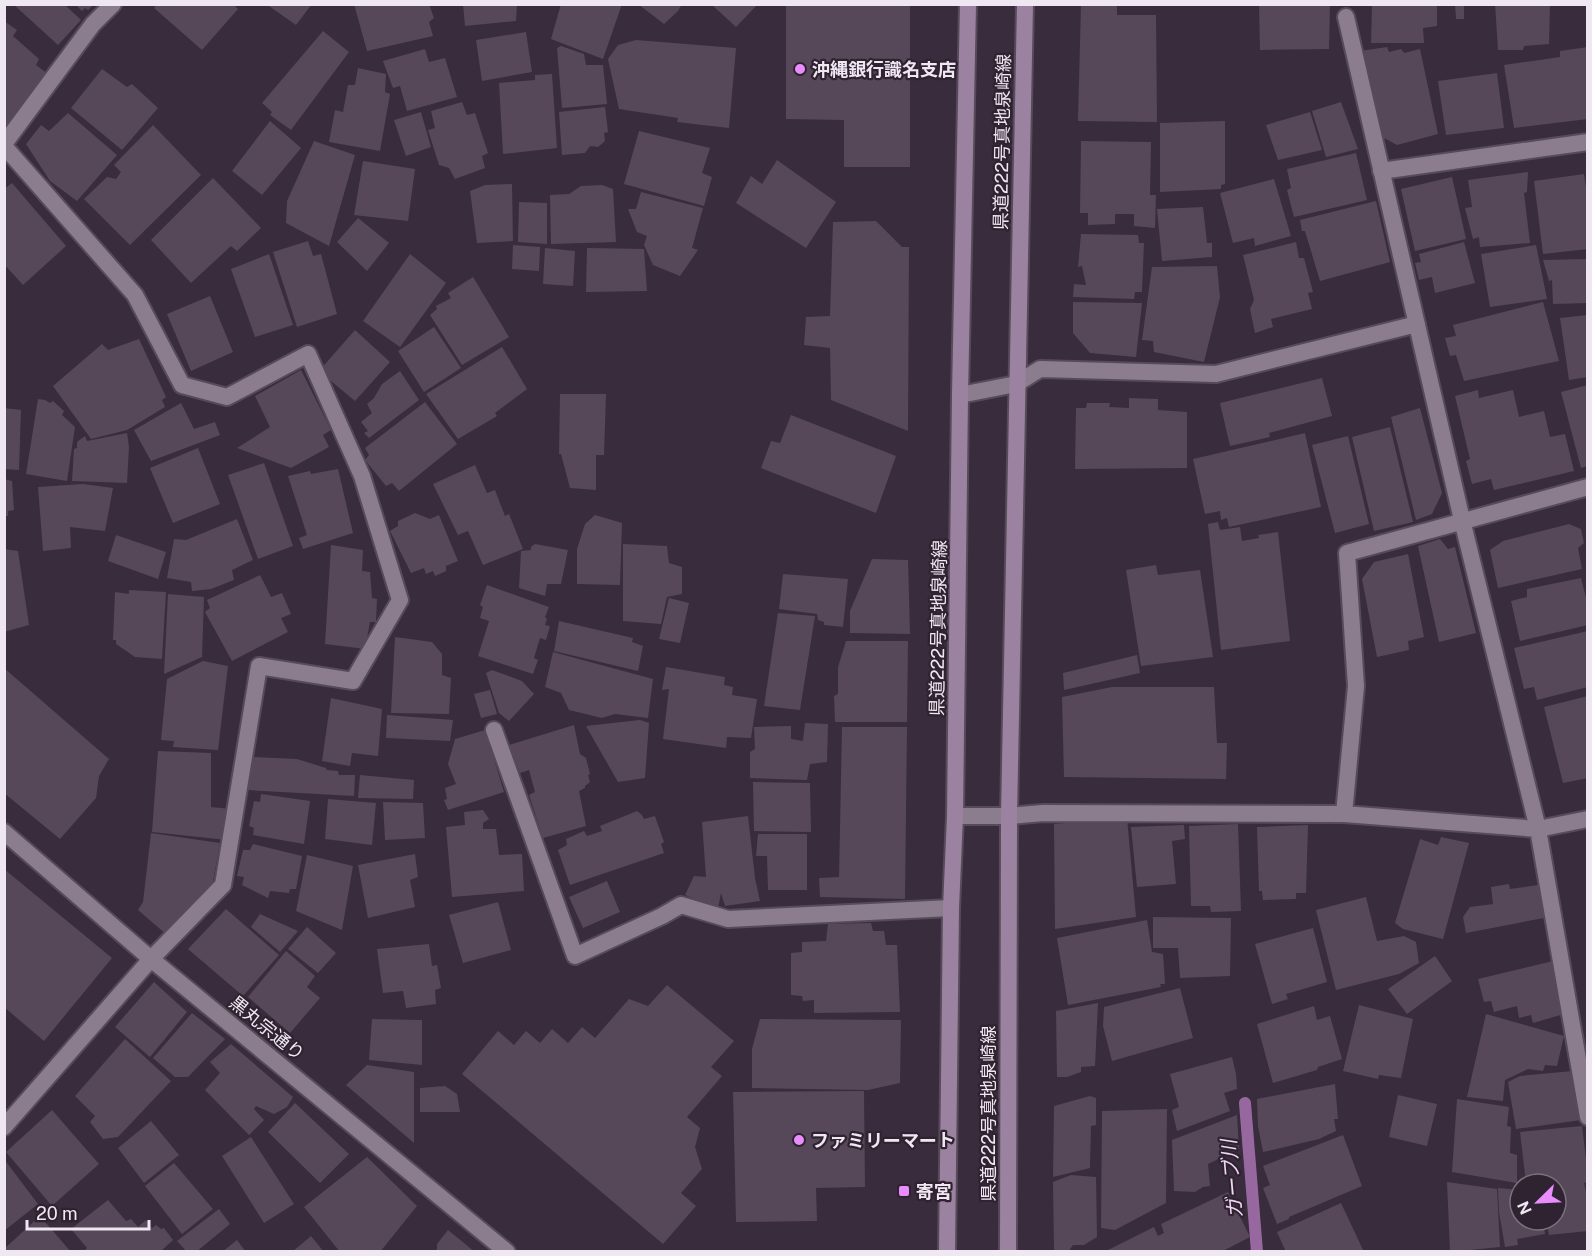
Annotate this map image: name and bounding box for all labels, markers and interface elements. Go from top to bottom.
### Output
street label: 県道222号真地泉崎線 [990,54,1014,230]
place label: 沖縄銀行識名支店 [812,59,956,80]
marker: 沖縄銀行識名支店 [793,62,807,76]
street label: 県道222号真地泉崎線 [926,540,950,716]
street label: 黒丸宗通り [225,992,309,1064]
street label: 県道222号真地泉崎線 [978,1026,999,1202]
place label: ファミリーマート [811,1130,955,1151]
marker: ファミリーマート [792,1133,806,1147]
water label: ガーブ川 [1216,1137,1247,1219]
north arrow [1508,1172,1568,1232]
place label: 寄宮 [916,1181,952,1202]
marker: 寄宮 [897,1184,911,1198]
scale bar [27,1193,148,1231]
text: N [1514,1198,1536,1217]
text: 20 m [36,1203,78,1224]

